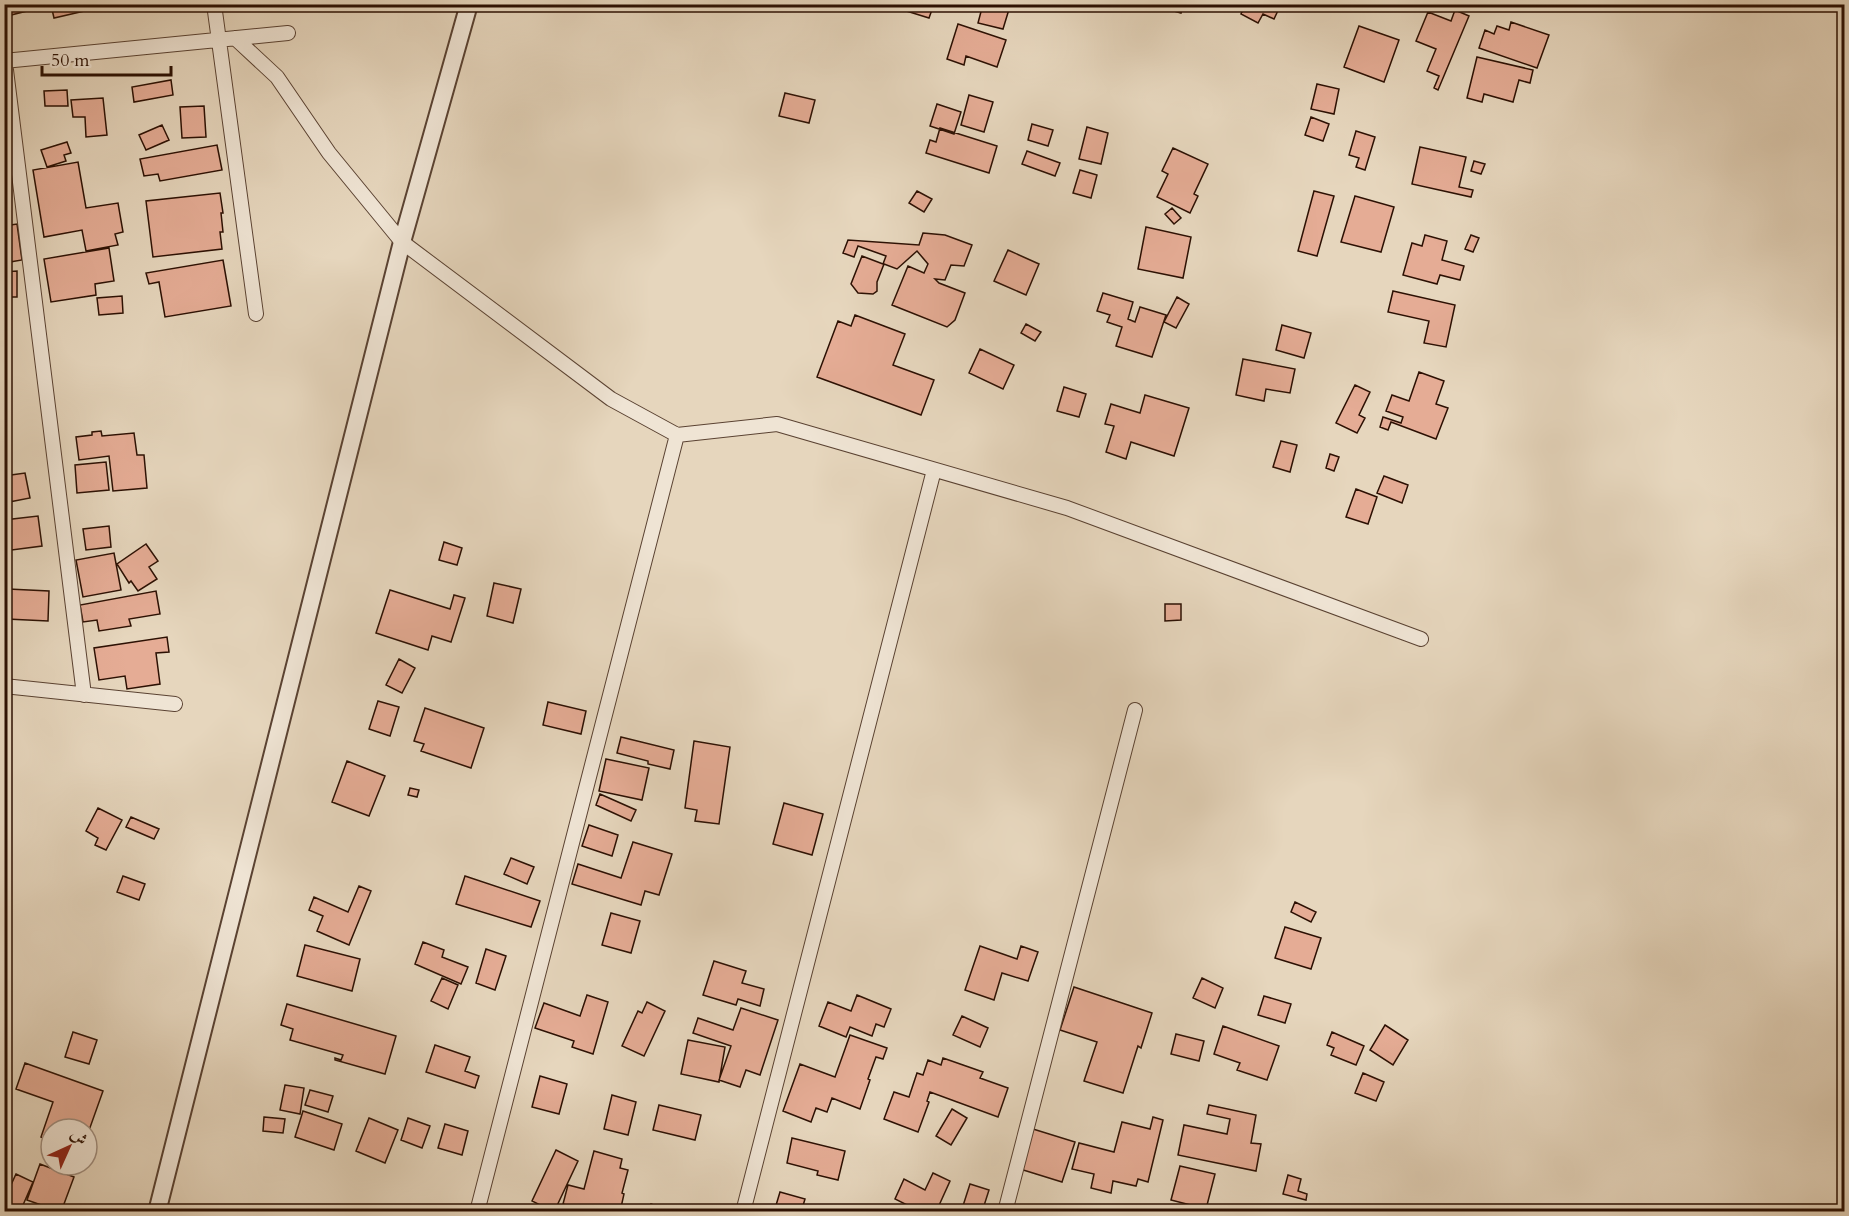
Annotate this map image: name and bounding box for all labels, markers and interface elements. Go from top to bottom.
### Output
scale bar [42,39,171,77]
text: 50 m [51,48,90,73]
north arrow [39,1117,99,1177]
text: ش [66,1124,92,1150]

